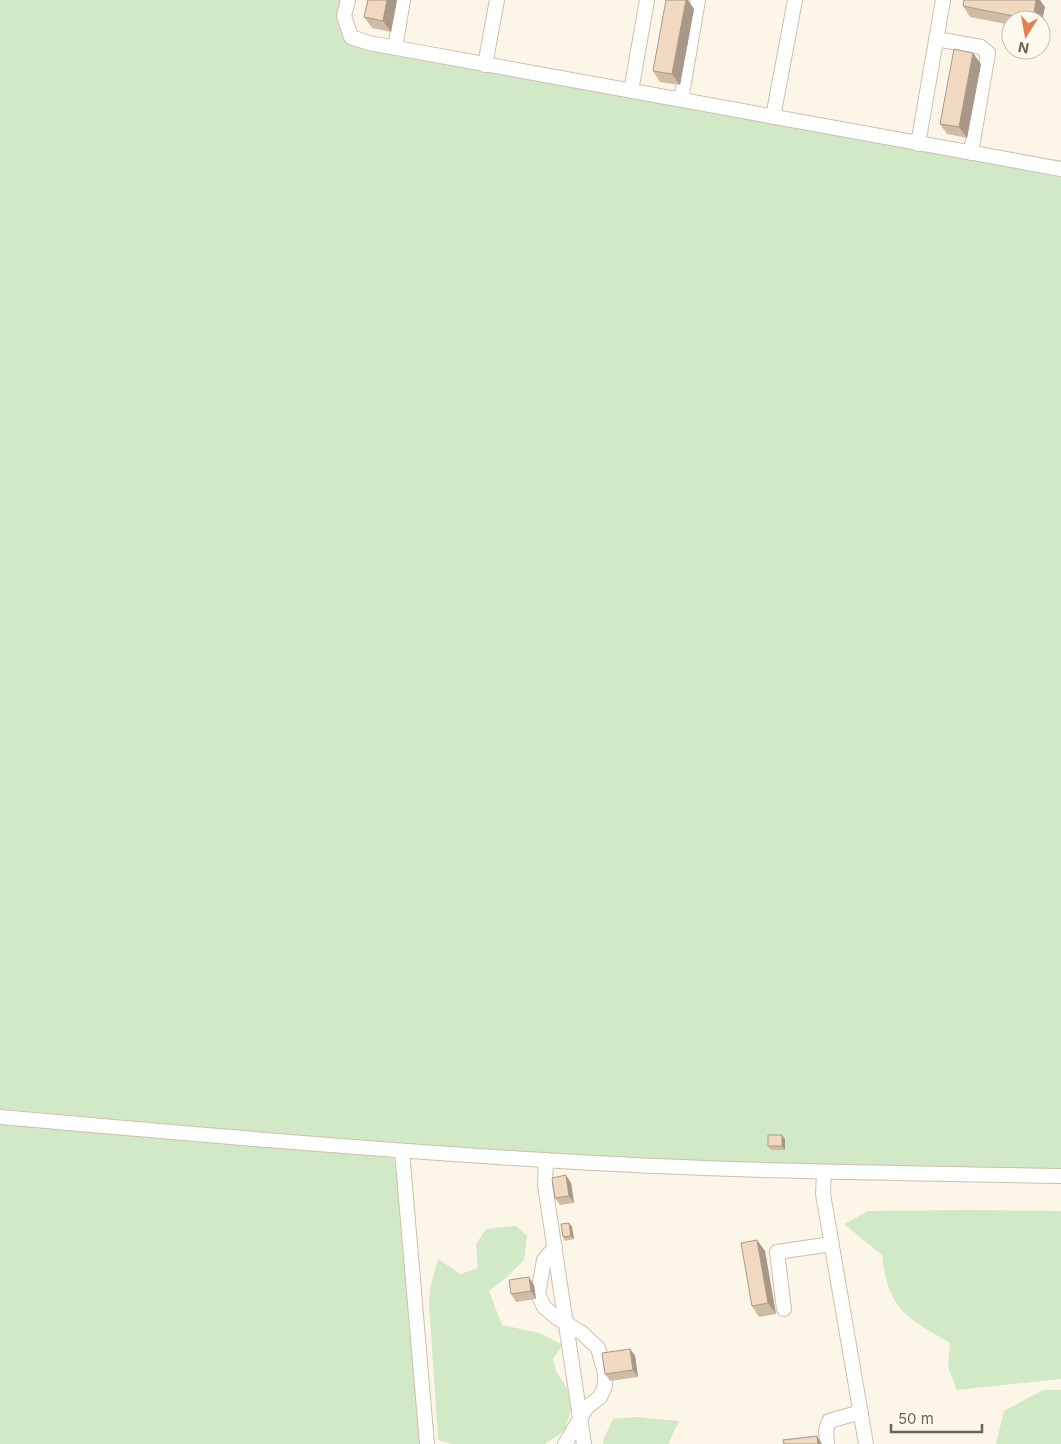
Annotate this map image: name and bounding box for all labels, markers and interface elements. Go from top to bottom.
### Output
north arrow [1001,10,1051,60]
text: N [1017,39,1030,58]
scale bar [891,1402,982,1434]
text: 50 m [898,1409,934,1428]

